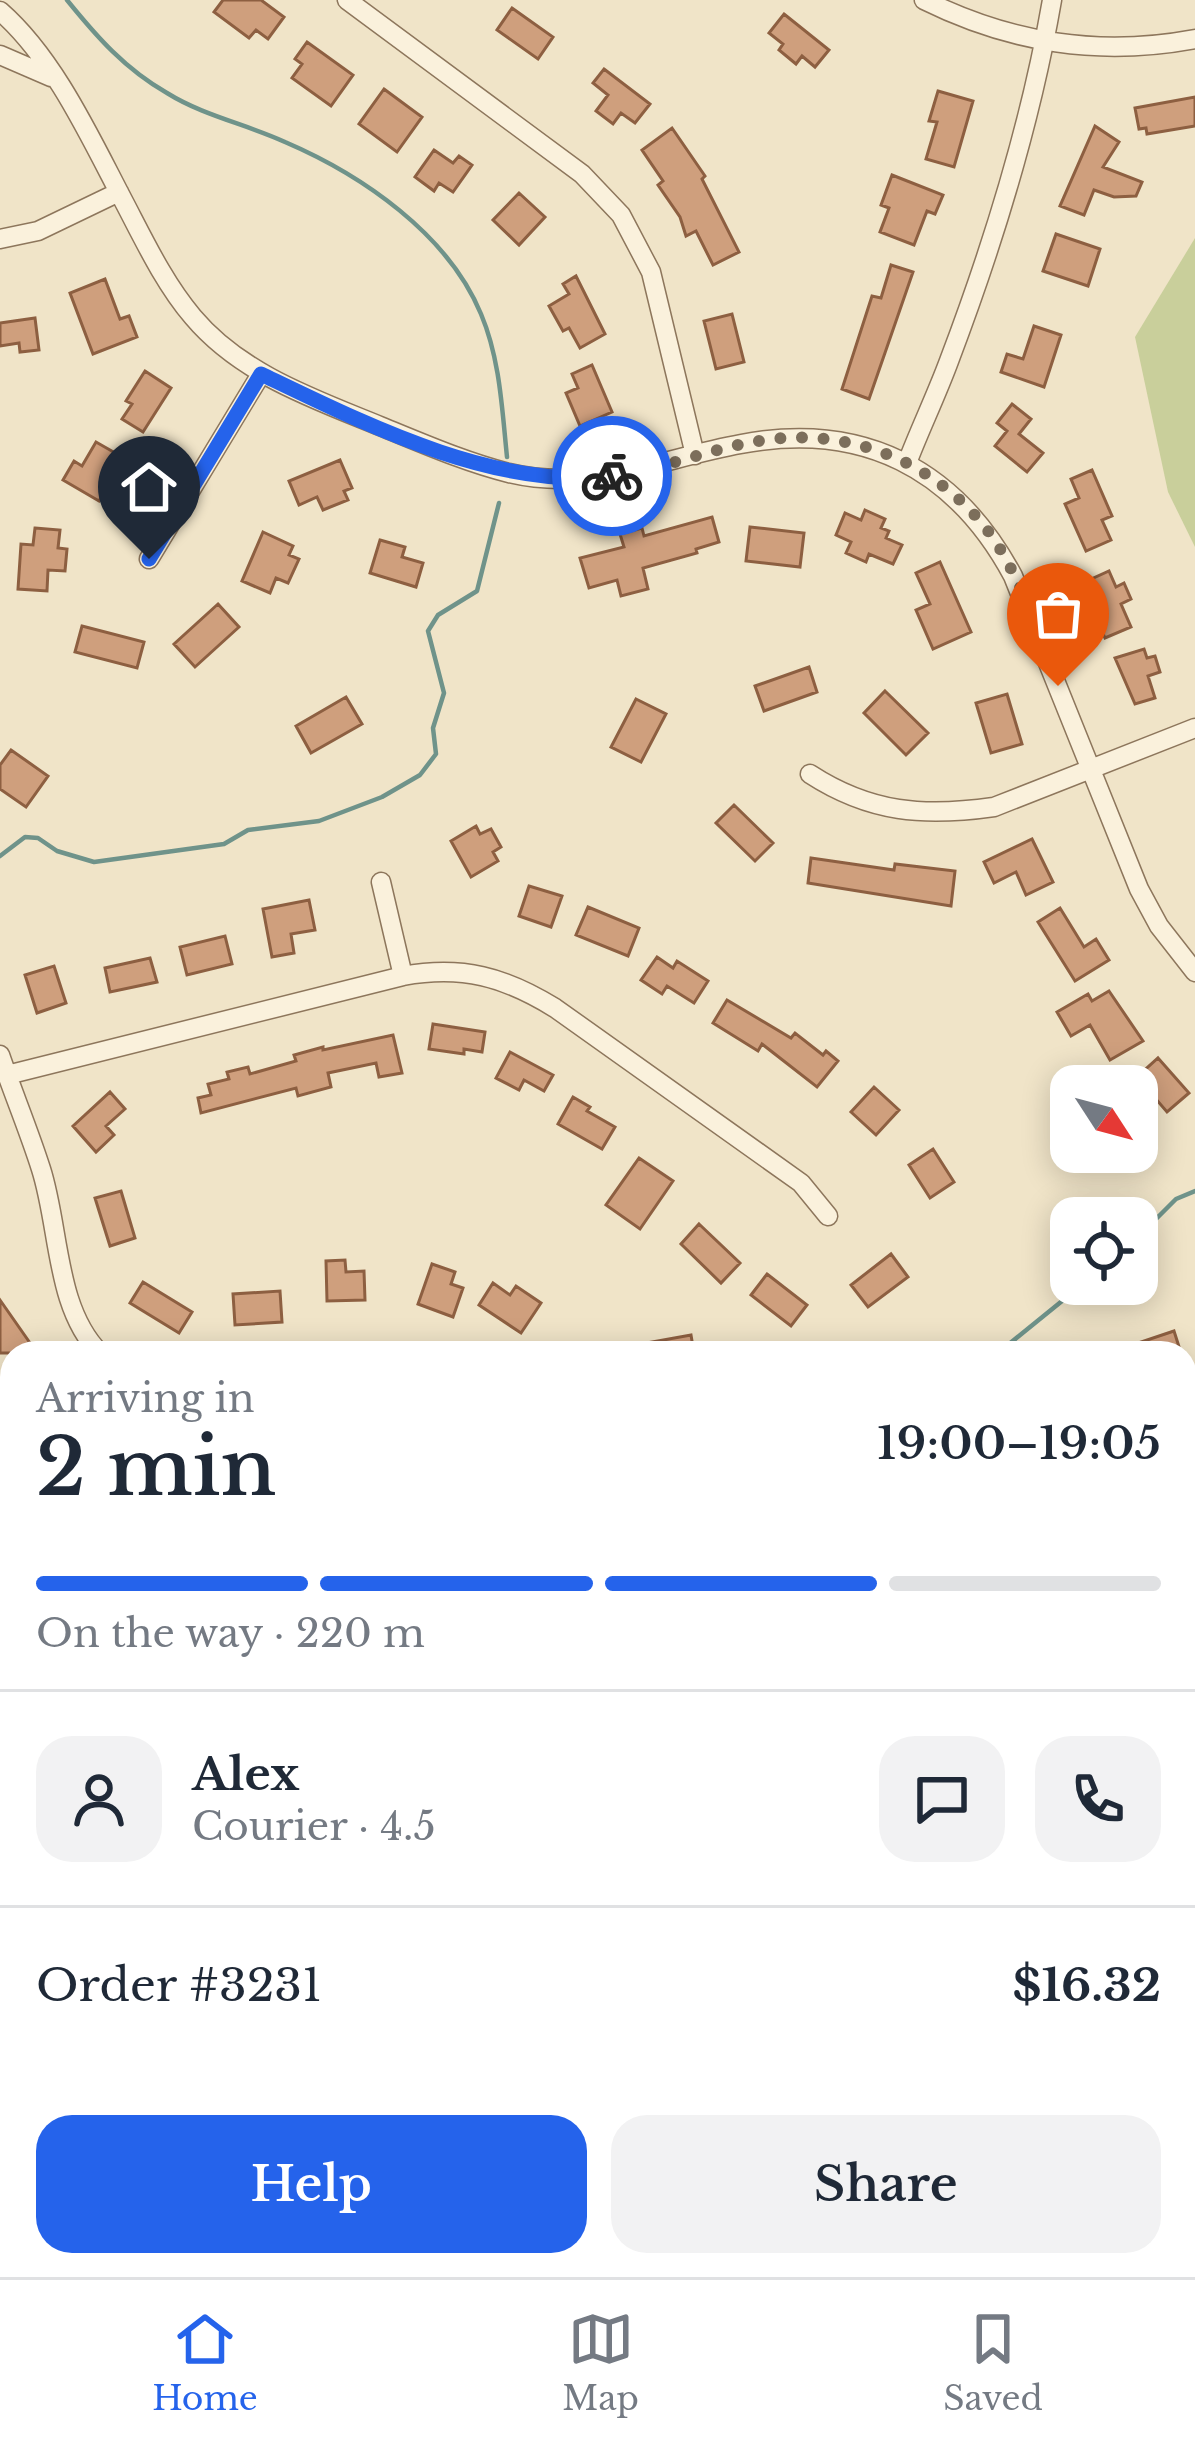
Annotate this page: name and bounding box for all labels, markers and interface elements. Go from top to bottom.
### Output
courier [552,416,672,536]
pin [98,436,200,559]
icon: bike [579,443,645,509]
icon: home [116,454,182,520]
pin [1007,563,1109,686]
icon: bag [1025,581,1091,647]
north arrow [1050,1065,1158,1173]
map controls [1050,1065,1158,1305]
button: locate [1050,1197,1158,1305]
text: Arriving in [36,1374,255,1423]
text: 19:00–19:05 [877,1415,1161,1471]
text: 2 min [36,1419,276,1516]
text: On the way · 220 m [36,1609,425,1658]
button: person [36,1736,162,1862]
button: chat [879,1736,1005,1862]
button: phone [1035,1736,1161,1862]
text: Alex [192,1746,299,1802]
text: Courier · 4.5 [192,1802,436,1851]
text: Order #3231 [36,1957,322,2013]
text: $16.32 [1012,1957,1161,2013]
button: Help [36,2115,587,2253]
button: Share [611,2115,1161,2253]
tab: Home [152,2306,258,2419]
tab: Map [562,2306,639,2419]
tab: Saved [943,2306,1043,2419]

